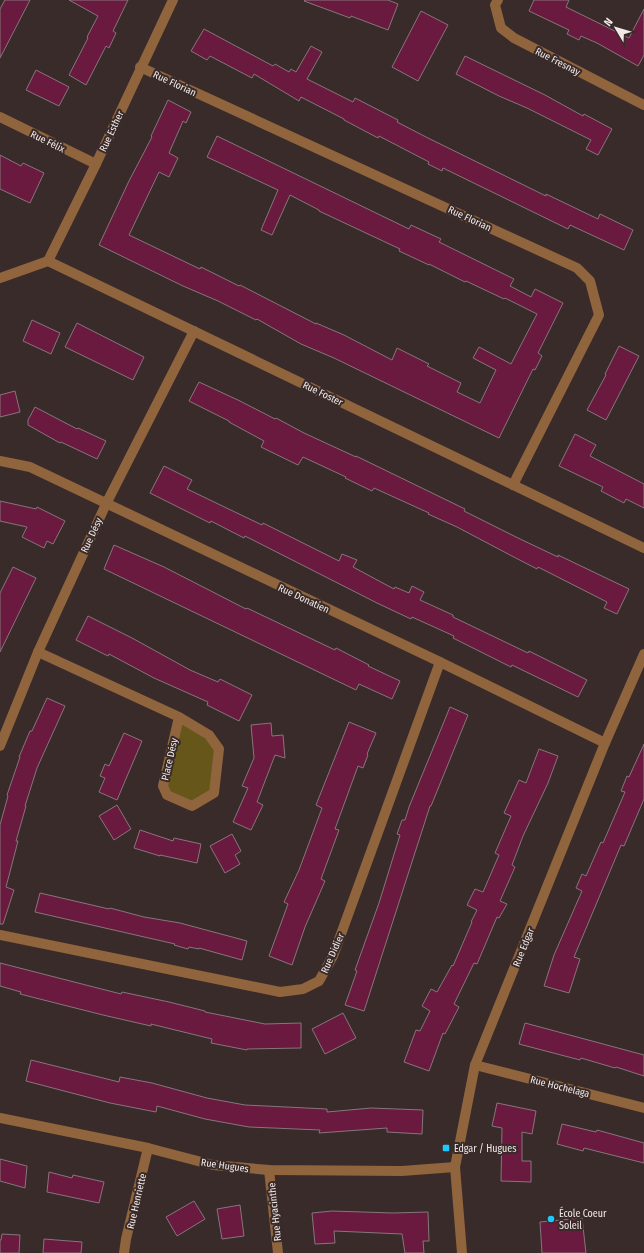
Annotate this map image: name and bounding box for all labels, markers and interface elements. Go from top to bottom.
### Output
north arrow [596,8,636,48]
text: N [601,16,616,29]
street label: Rue Fresnay [533,45,583,79]
street label: Rue Florian [151,69,198,99]
street label: Rue Esther [97,109,127,154]
street label: Rue Félix [29,129,67,156]
street label: Rue Florian [446,204,493,234]
street label: Rue Foster [301,379,345,409]
street label: Rue Désy [79,515,105,555]
street label: Rue Donatien [276,582,331,616]
street label: Place Désy [159,736,181,782]
street label: Rue Edgar [511,926,537,969]
street label: Rue Didier [319,931,347,975]
street label: Rue Hochelaga [529,1074,591,1100]
marker: Edgar / Hugues [441,1143,451,1153]
place label: Edgar / Hugues [454,1143,516,1155]
street label: Rue Hugues [200,1157,250,1175]
street label: Rue Henriette [125,1172,149,1230]
street label: Rue Hyacinthe [266,1182,284,1242]
place label: École Coeur Soleil [559,1206,607,1232]
marker: École Coeur Soleil [546,1214,556,1224]

